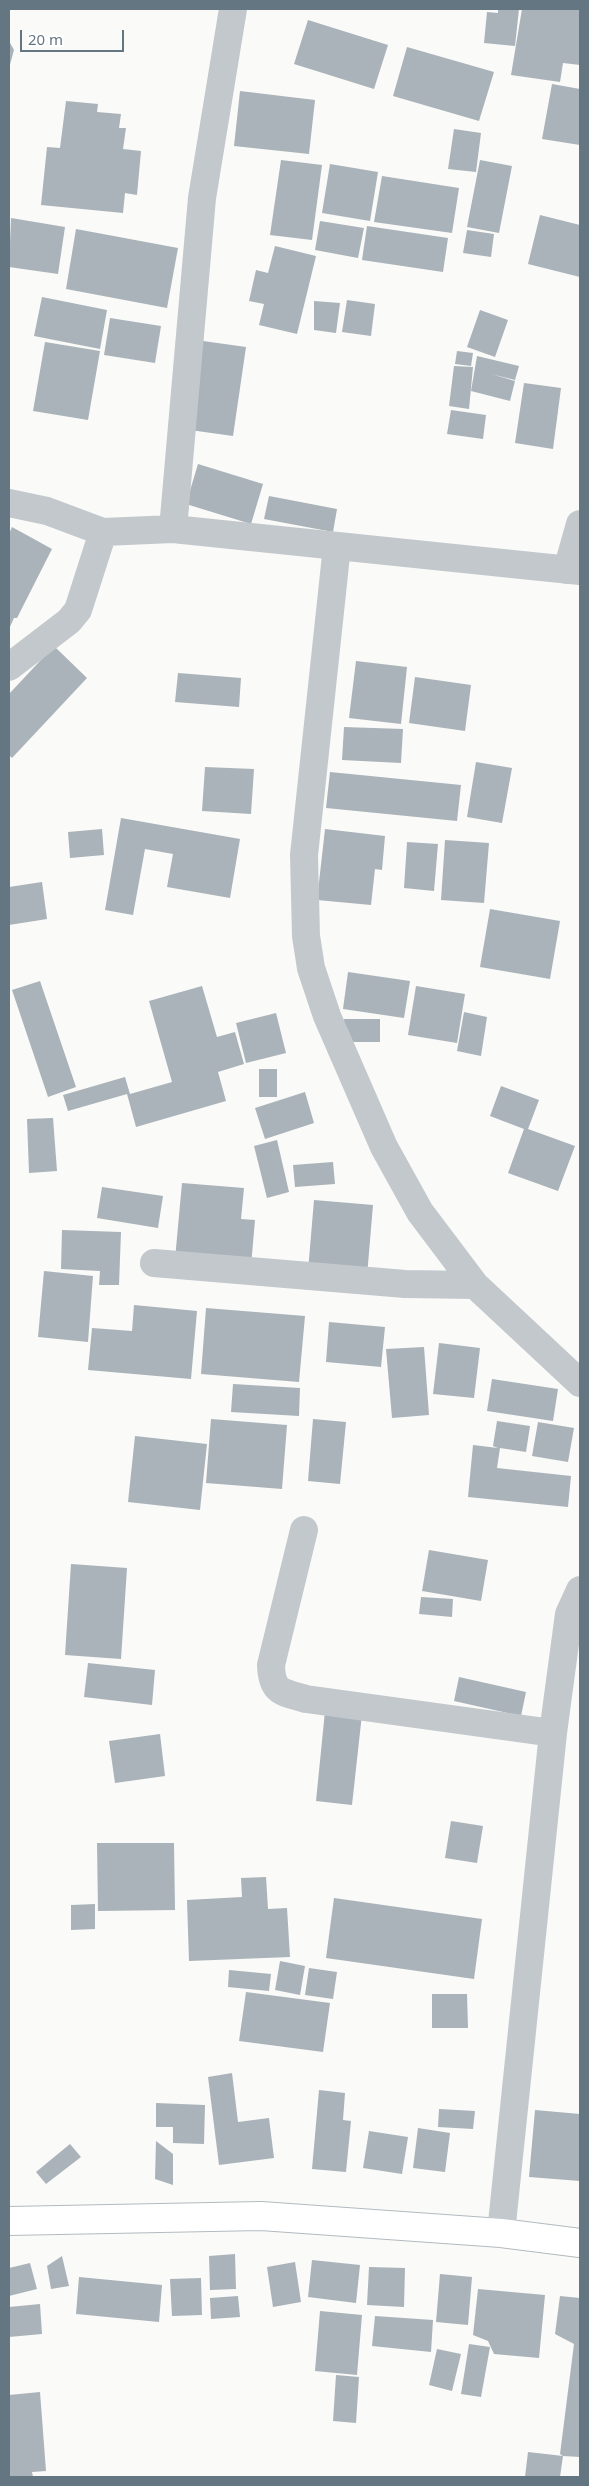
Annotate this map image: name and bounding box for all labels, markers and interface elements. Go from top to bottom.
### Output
scale bar [22,20,126,52]
text: 20 m [28,29,63,49]

